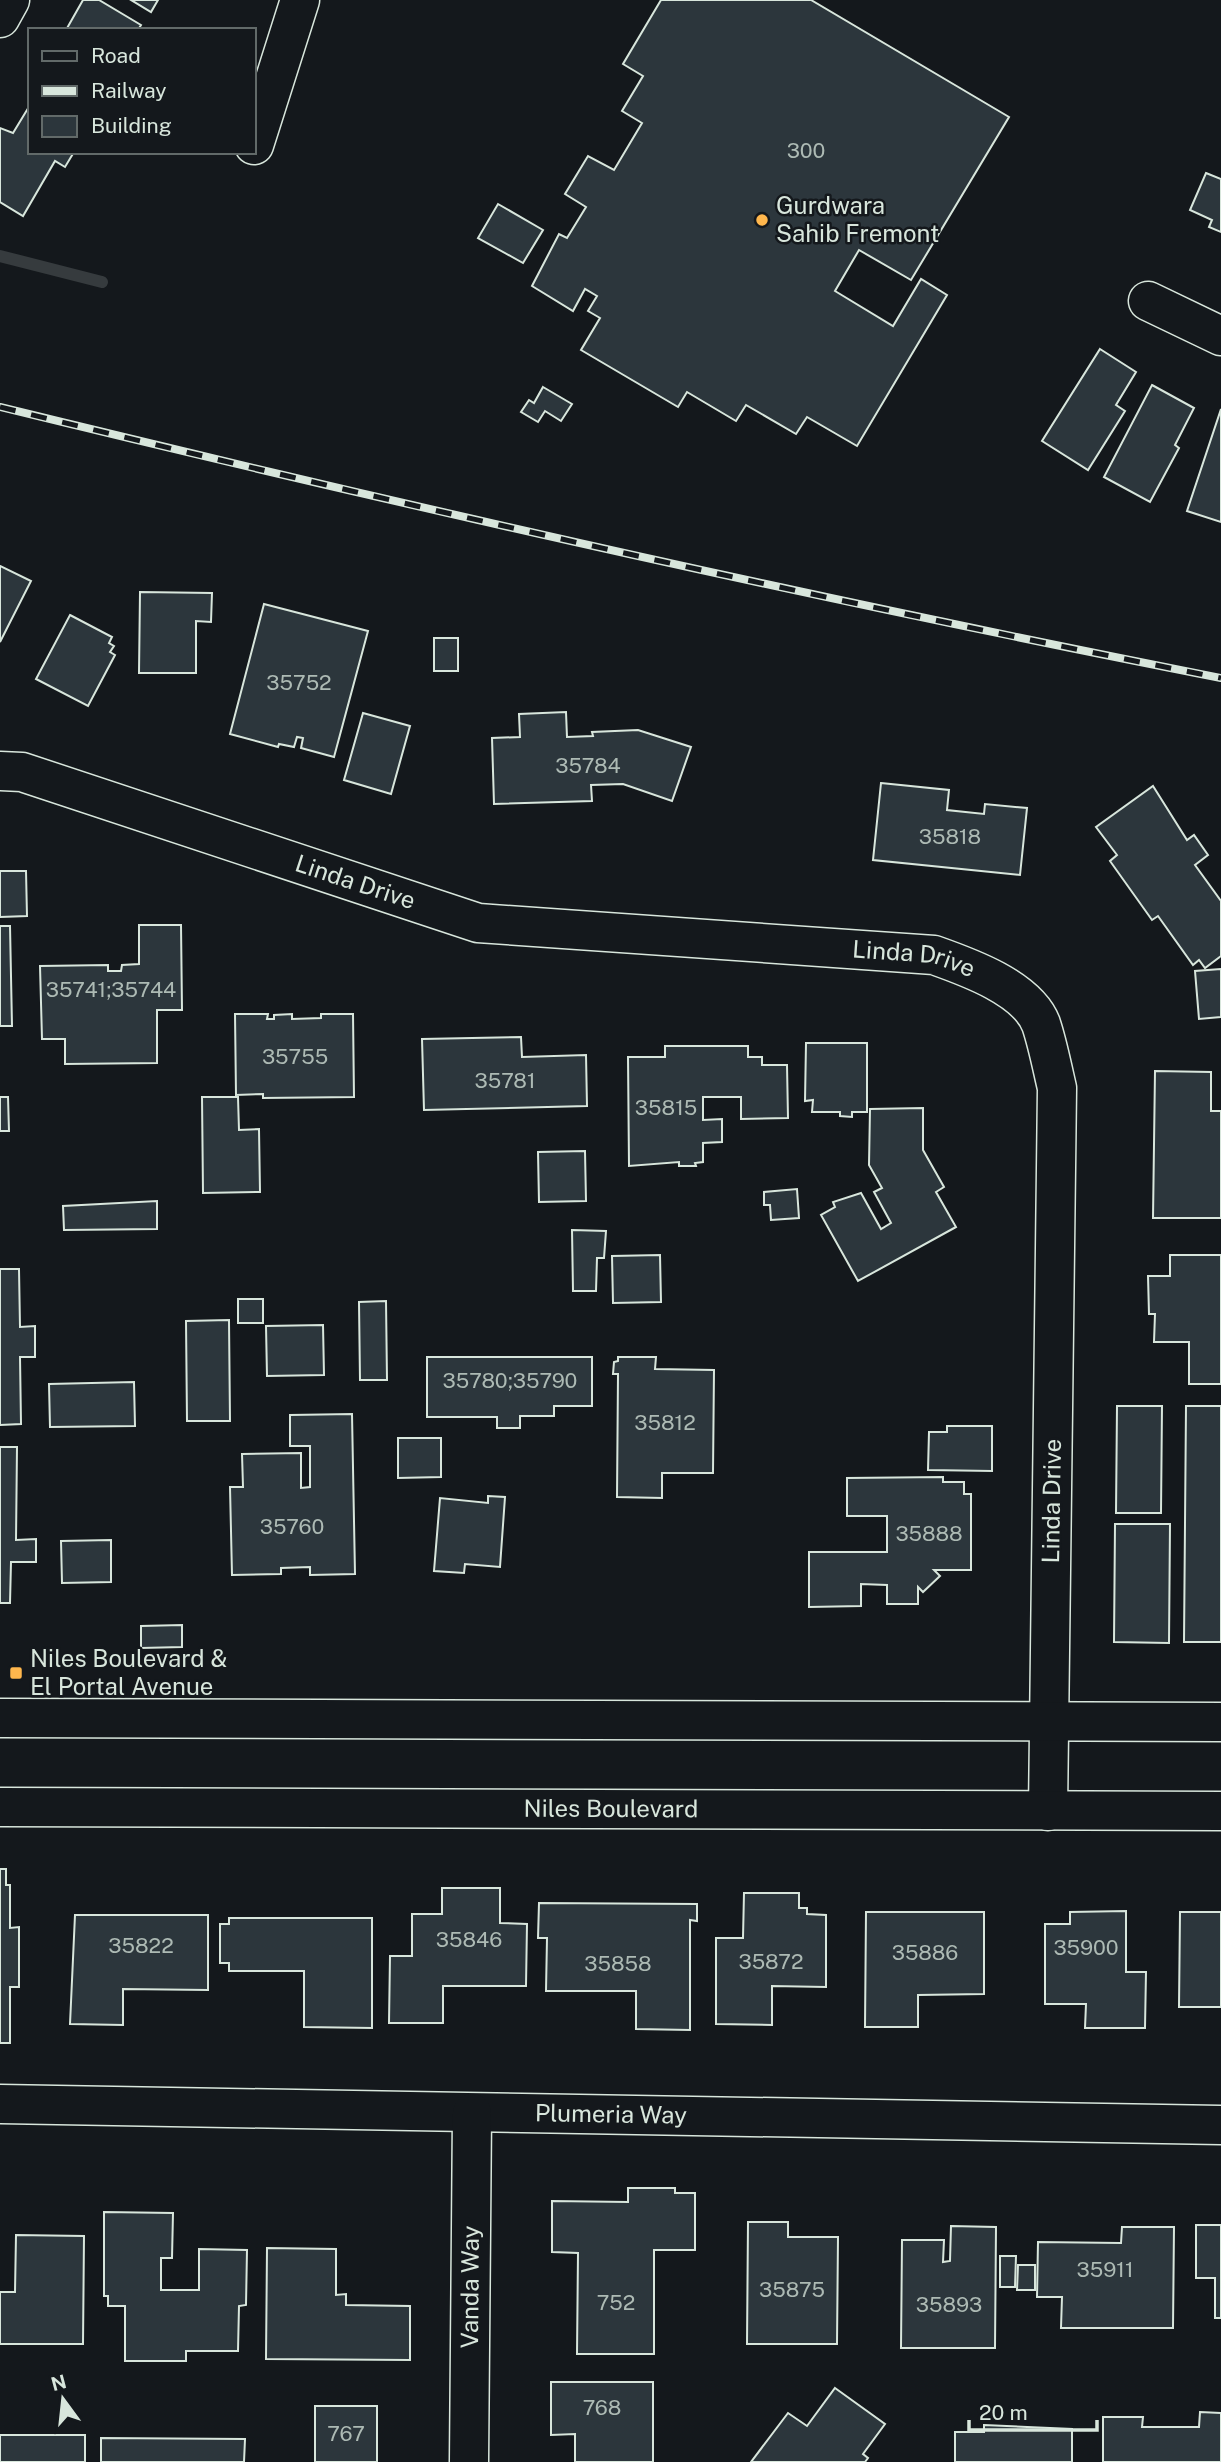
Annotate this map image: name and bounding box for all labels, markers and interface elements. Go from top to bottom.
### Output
legend [28,28,256,154]
text: Road [91,43,141,68]
text: Railway [91,78,167,103]
text: Building [91,113,172,138]
house number: 300 [787,138,825,163]
place label: Gurdwara Sahib Fremont [776,191,939,247]
marker: Gurdwara Sahib Fremont [754,212,770,228]
house number: 35752 [266,670,332,695]
house number: 35784 [555,753,621,778]
house number: 35818 [919,824,981,849]
street label: Linda Drive [292,848,419,914]
street label: Linda Drive [851,934,980,982]
house number: 35741;35744 [46,977,176,1002]
house number: 35755 [262,1044,328,1069]
house number: 35781 [474,1068,536,1093]
house number: 35815 [635,1095,697,1120]
house number: 35780;35790 [443,1368,577,1393]
house number: 35812 [634,1410,696,1435]
street label: Linda Drive [1036,1438,1066,1564]
house number: 35760 [260,1514,324,1539]
house number: 35888 [895,1521,963,1546]
place label: Niles Boulevard & El Portal Avenue [30,1644,228,1700]
marker: Niles Boulevard & El Portal Avenue [8,1665,24,1681]
street label: Niles Boulevard [524,1794,698,1822]
house number: 35846 [436,1927,502,1952]
house number: 35822 [108,1933,174,1958]
house number: 35900 [1053,1935,1119,1960]
house number: 35886 [892,1940,958,1965]
house number: 35872 [738,1949,804,1974]
house number: 35858 [584,1951,652,1976]
street label: Plumeria Way [535,2098,687,2129]
street label: Vanda Way [455,2225,484,2348]
house number: 35911 [1077,2257,1133,2282]
house number: 35875 [759,2277,825,2302]
house number: 752 [597,2290,635,2315]
house number: 35893 [916,2292,982,2317]
north arrow [28,2364,98,2434]
text: N [49,2370,69,2395]
scale bar [969,2388,1097,2432]
house number: 768 [583,2395,621,2420]
text: 20 m [979,2400,1028,2425]
house number: 767 [327,2421,365,2446]

